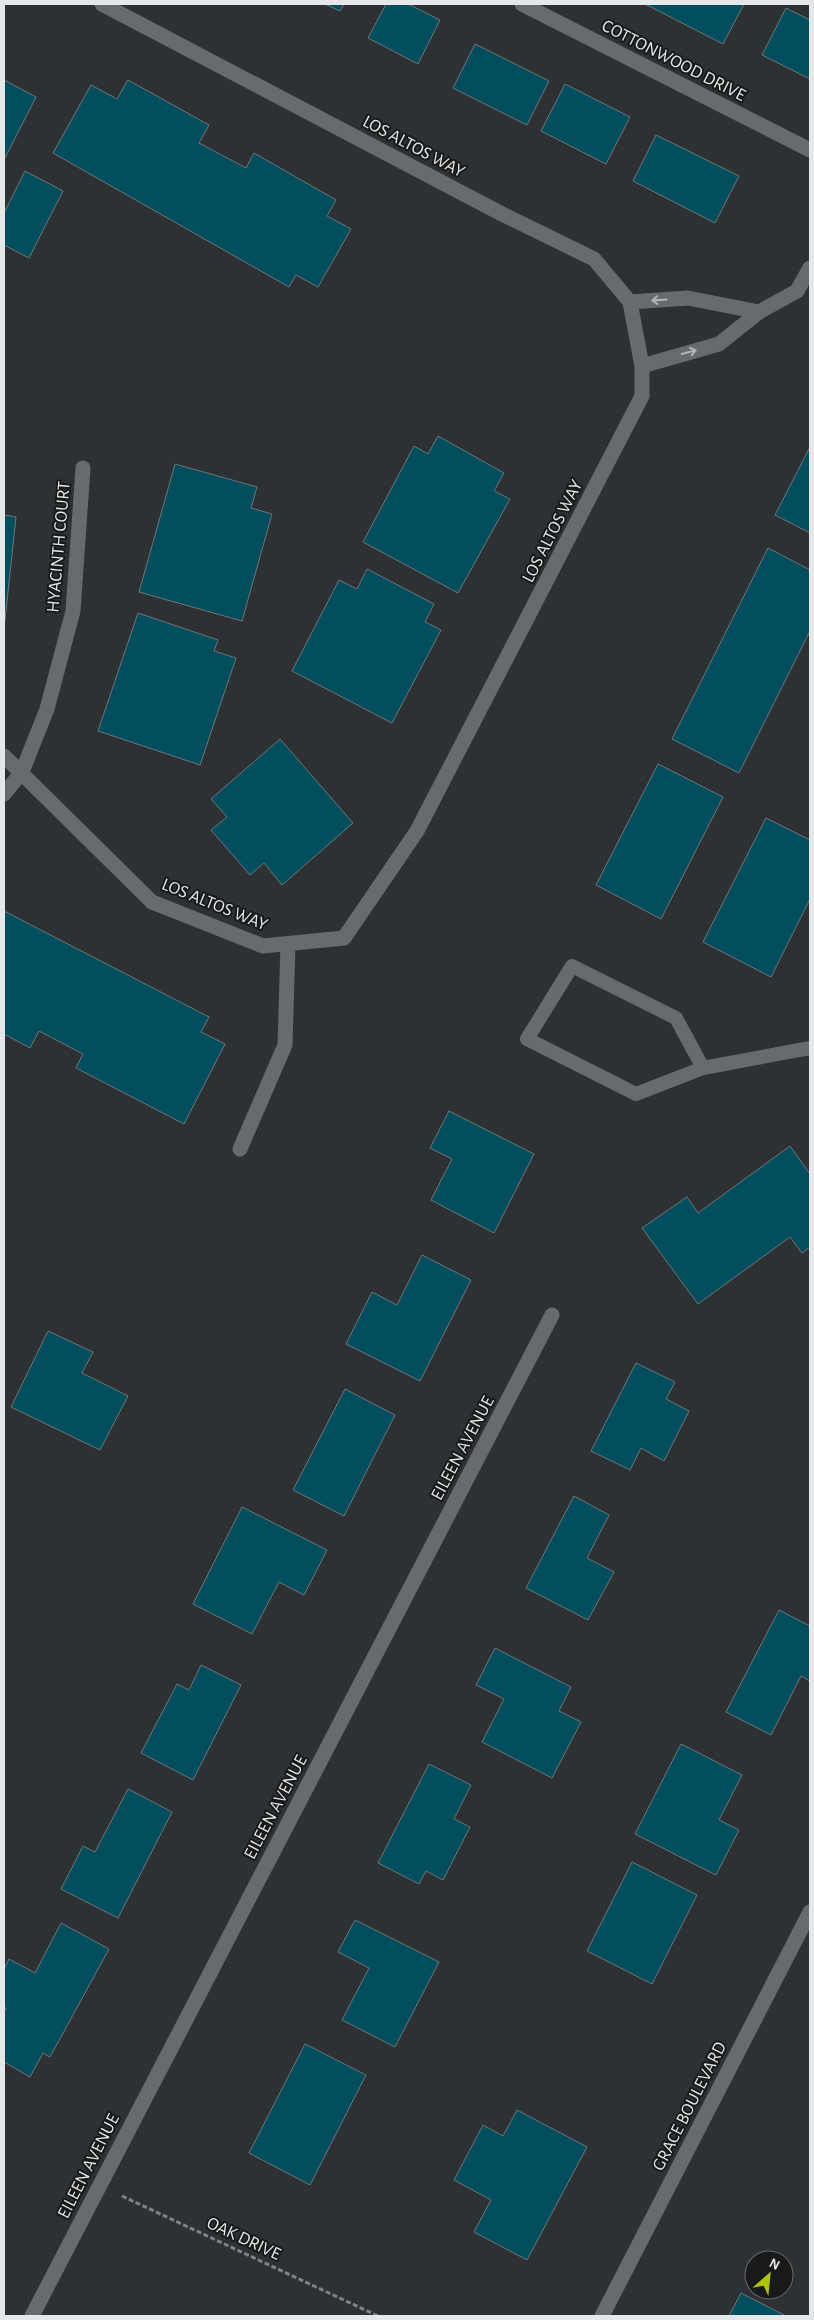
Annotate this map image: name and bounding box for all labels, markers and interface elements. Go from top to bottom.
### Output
street label: COTTONWOOD DRIVE [599,17,749,105]
street label: LOS ALTOS WAY [360,113,468,181]
one-way arrow [651,295,667,304]
one-way arrow [680,347,696,357]
street label: LOS ALTOS WAY [519,477,587,586]
street label: HYACINTH COURT [44,481,74,613]
street label: LOS ALTOS WAY [159,876,271,935]
street label: EILEEN AVENUE [428,1393,498,1503]
street label: EILEEN AVENUE [241,1752,311,1862]
street label: GRACE BOULEVARD [650,2039,730,2174]
street label: EILEEN AVENUE [55,2111,123,2222]
street label: OAK DRIVE [204,2214,284,2264]
north arrow [744,2250,794,2300]
text: N [767,2256,782,2273]

